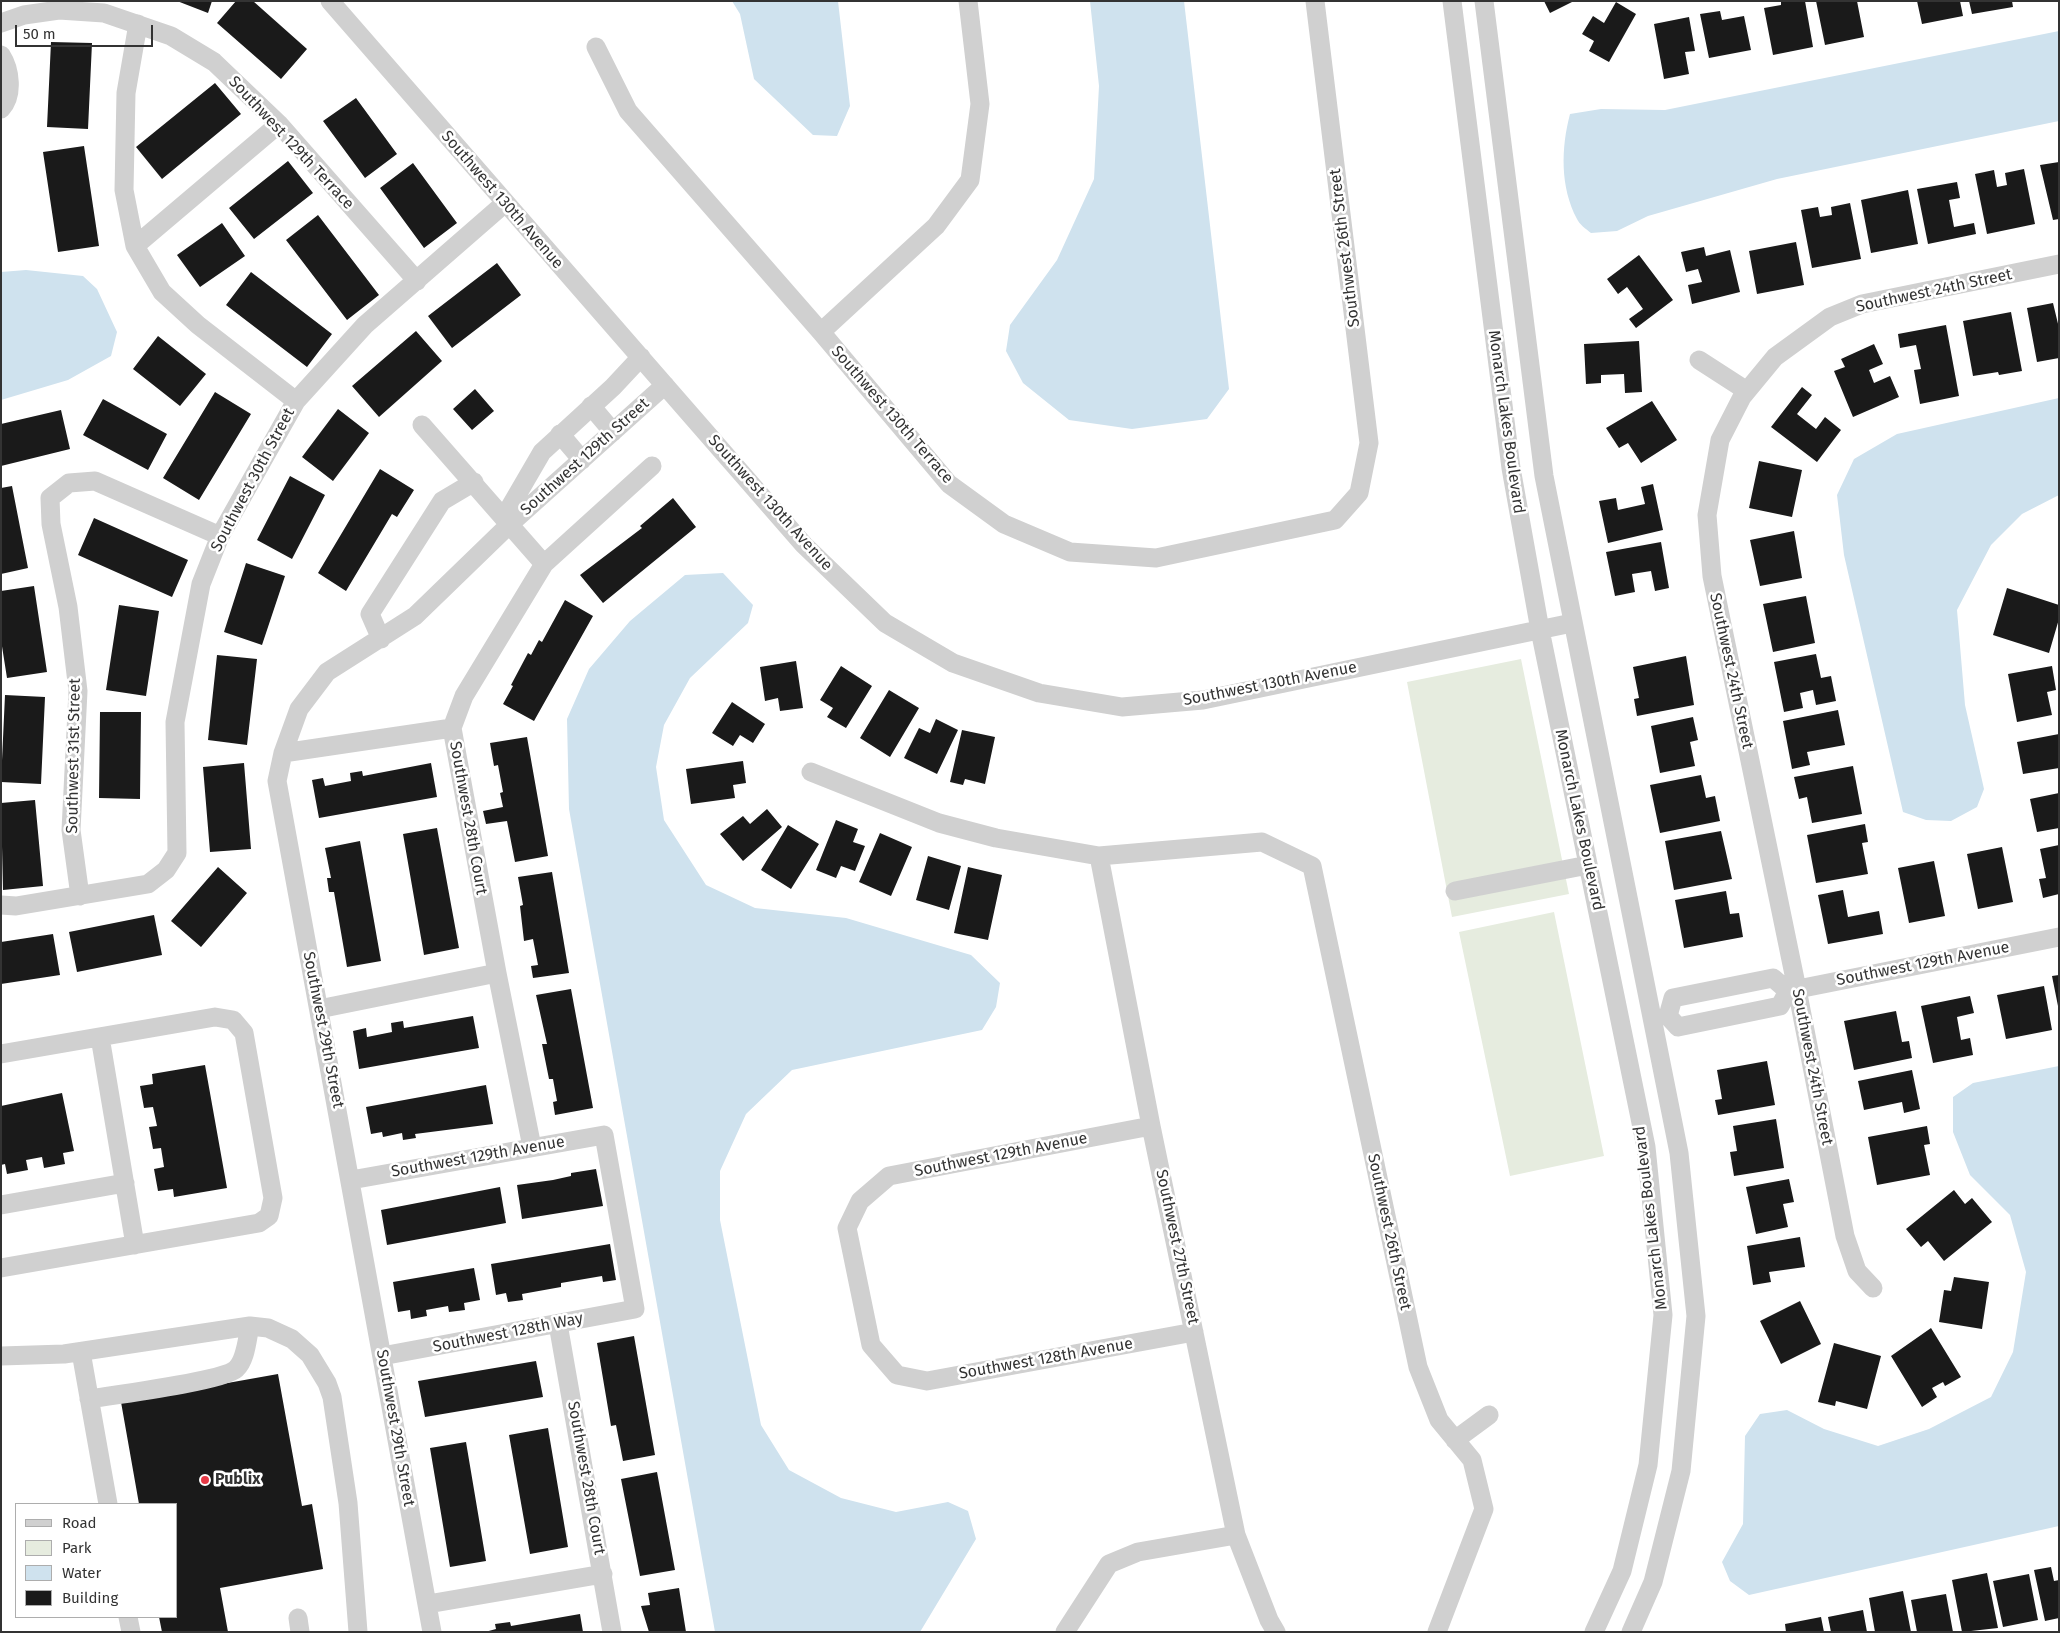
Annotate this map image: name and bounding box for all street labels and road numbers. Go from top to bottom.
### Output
street label: Southwest 129th Terrace [224,72,358,214]
street label: Southwest 130th Avenue [437,127,567,273]
street label: Southwest 26th Street [1326,168,1364,328]
street label: Southwest 24th Street [1854,265,2014,317]
street label: Monarch Lakes Boulevard [1484,329,1528,515]
street label: Southwest 130th Terrace [827,342,957,488]
street label: Southwest 129th Street [517,394,653,520]
street label: Southwest 30th Street [207,405,299,555]
street label: Southwest 130th Avenue [704,431,836,575]
street label: Southwest 24th Street [1705,591,1757,751]
street label: Southwest 130th Avenue [1182,658,1358,710]
street label: Southwest 31st Street [63,678,85,834]
street label: Monarch Lakes Boulevard [1550,727,1608,913]
street label: Southwest 28th Court [445,740,491,896]
street label: Southwest 129th Avenue [1835,938,2011,990]
street label: Southwest 29th Street [298,950,348,1110]
street label: Southwest 24th Street [1787,987,1837,1147]
street label: Monarch Lakes Boulevard [1630,1125,1672,1311]
street label: Southwest 129th Avenue [913,1129,1089,1181]
street label: Southwest 129th Avenue [390,1132,566,1182]
street label: Southwest 26th Street [1363,1152,1415,1312]
street label: Southwest 27th Street [1151,1168,1203,1326]
street label: Southwest 128th Way [431,1309,585,1357]
street label: Southwest 128th Avenue [957,1334,1135,1384]
street label: Southwest 29th Street [372,1348,418,1508]
street label: Southwest 28th Court [563,1400,609,1556]

